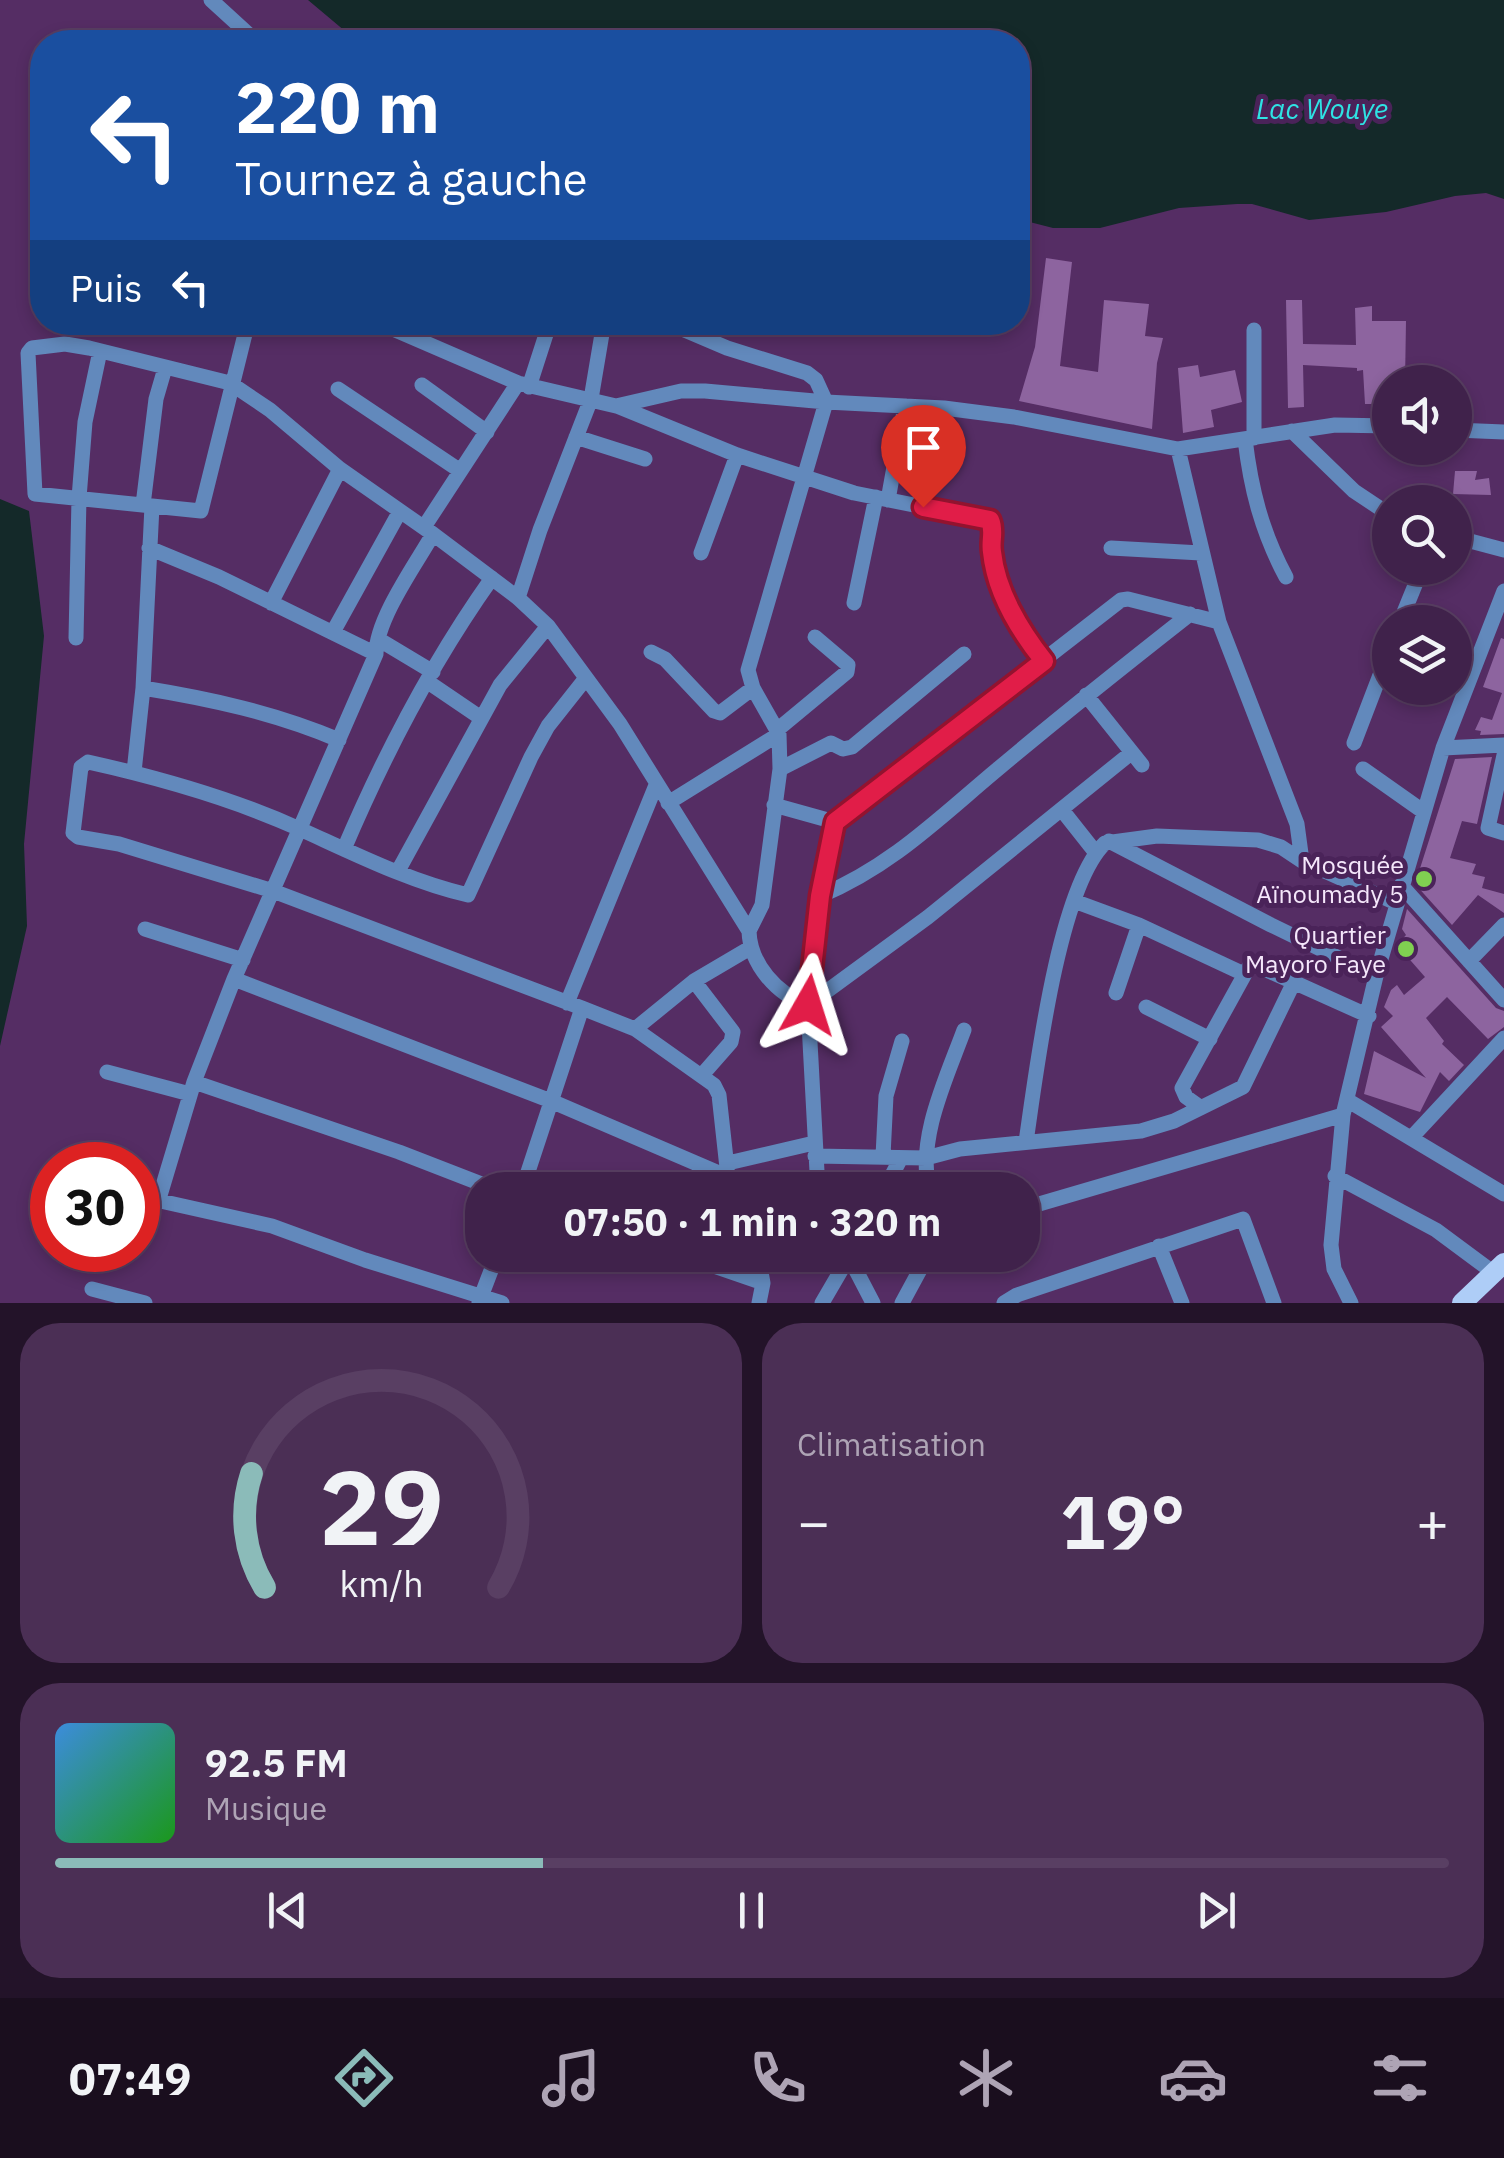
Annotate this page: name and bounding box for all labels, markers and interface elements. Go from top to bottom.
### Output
text: 220 m [235,61,440,152]
icon: left [70,70,200,200]
water label: Lac Wouye [1256,90,1388,127]
text: Tournez à gauche [235,149,587,207]
icon: left [163,260,218,315]
text: Puis [70,263,143,312]
map controls [1372,365,1472,705]
button: sound [1372,365,1472,465]
pin [881,405,966,508]
icon: arrive [896,420,951,475]
button: search [1372,485,1472,585]
button: layers [1372,605,1472,705]
place label: Mosquée Aïnoumady 5 [1256,848,1404,910]
marker: Mosquée Aïnoumady 5 [1413,868,1435,890]
place label: Quartier Mayoro Faye [1245,918,1386,980]
marker: Quartier Mayoro Faye [1395,938,1417,960]
position arrow [756,953,860,1057]
speed limit sign: 30 [30,1142,160,1272]
text: 07:50 · 1 min · 320 m [564,1197,941,1246]
text: Climatisation [797,1423,986,1465]
text: 29 [319,1438,443,1574]
text: 19° [1060,1472,1186,1570]
text: − [797,1486,830,1557]
text: + [1416,1486,1449,1557]
text: km/h [339,1560,423,1607]
text: 92.5 FM [205,1738,348,1787]
text: Musique [205,1787,327,1829]
icon: previous [260,1883,315,1938]
icon: pause [724,1883,779,1938]
icon: next [1189,1883,1244,1938]
icon: directions [329,2043,399,2113]
icon: music [536,2043,606,2113]
icon: phone [743,2043,813,2113]
icon: climate [951,2043,1021,2113]
icon: car [1158,2043,1228,2113]
icon: filters [1365,2043,1435,2113]
text: 07:49 [69,2049,192,2107]

